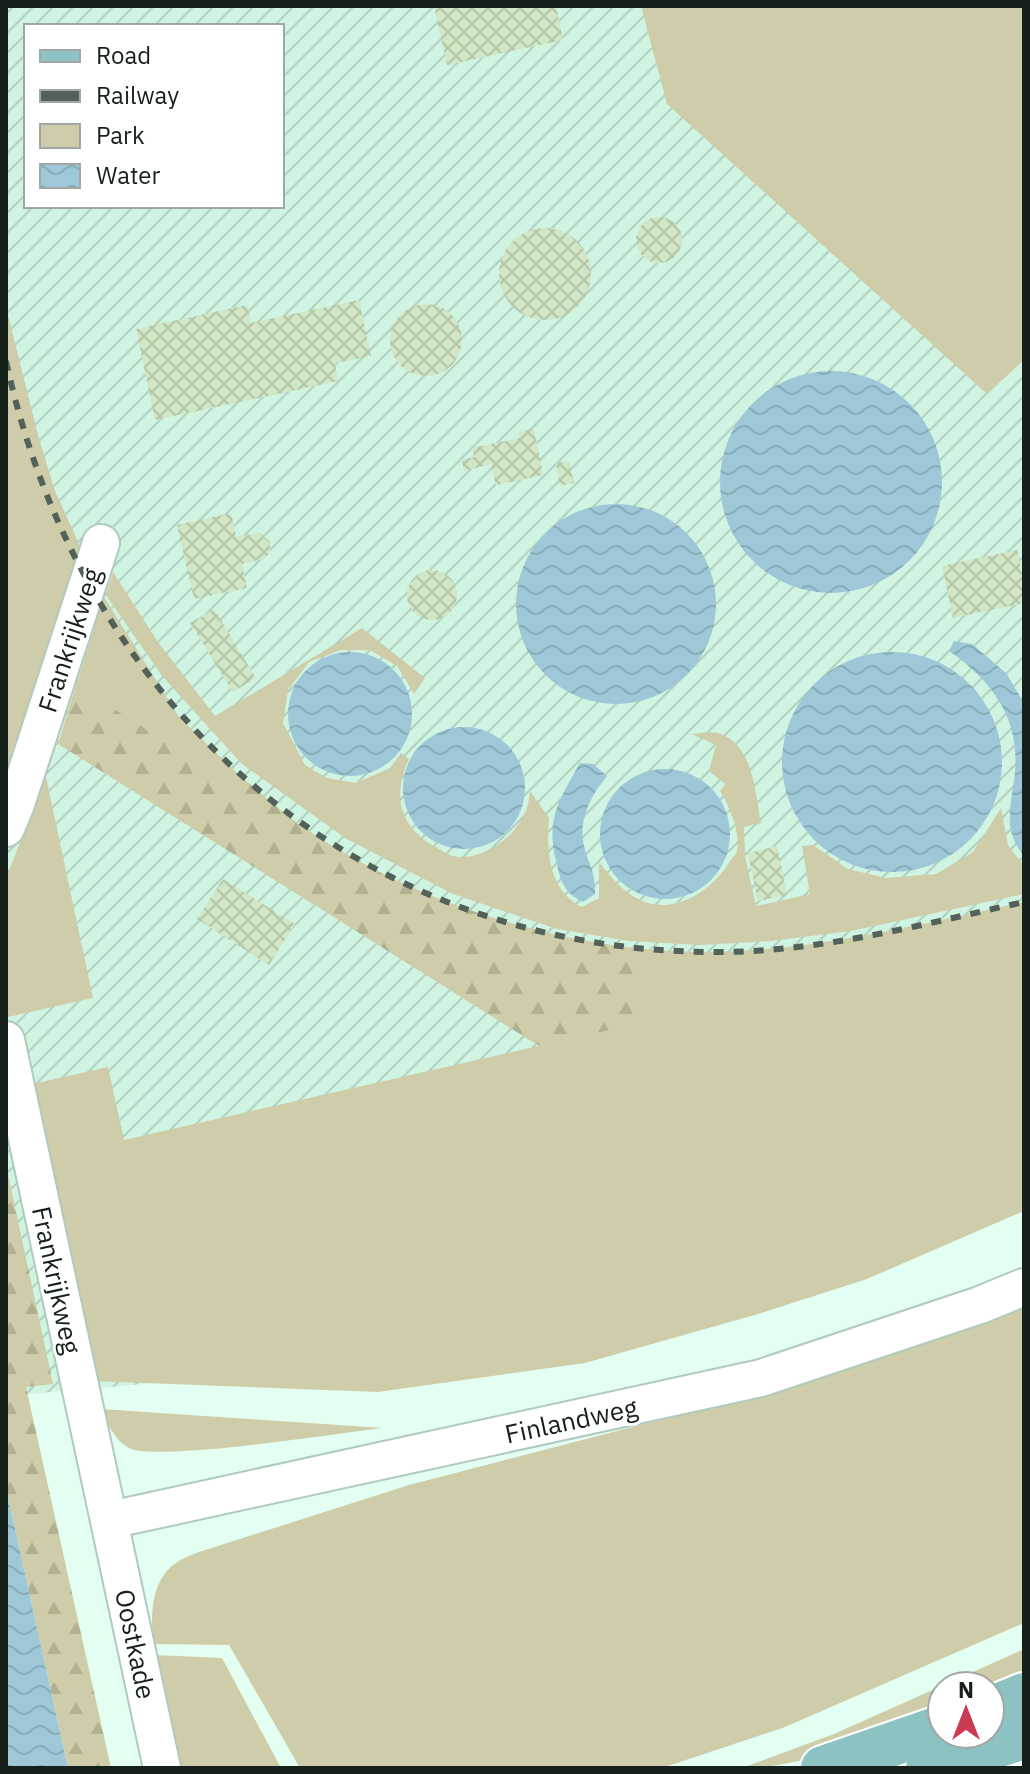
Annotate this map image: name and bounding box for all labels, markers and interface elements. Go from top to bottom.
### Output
legend [24,24,284,208]
text: Road [96,39,151,71]
text: Railway [96,79,179,111]
text: Park [96,119,145,151]
text: Water [96,159,160,191]
street label: Frankrijkweg [30,563,108,717]
street label: Frankrijkweg [25,1203,89,1357]
street label: Finlandweg [502,1389,641,1451]
street label: Oostkade [108,1586,164,1702]
north arrow [926,1670,1006,1750]
text: N [958,1675,974,1704]

